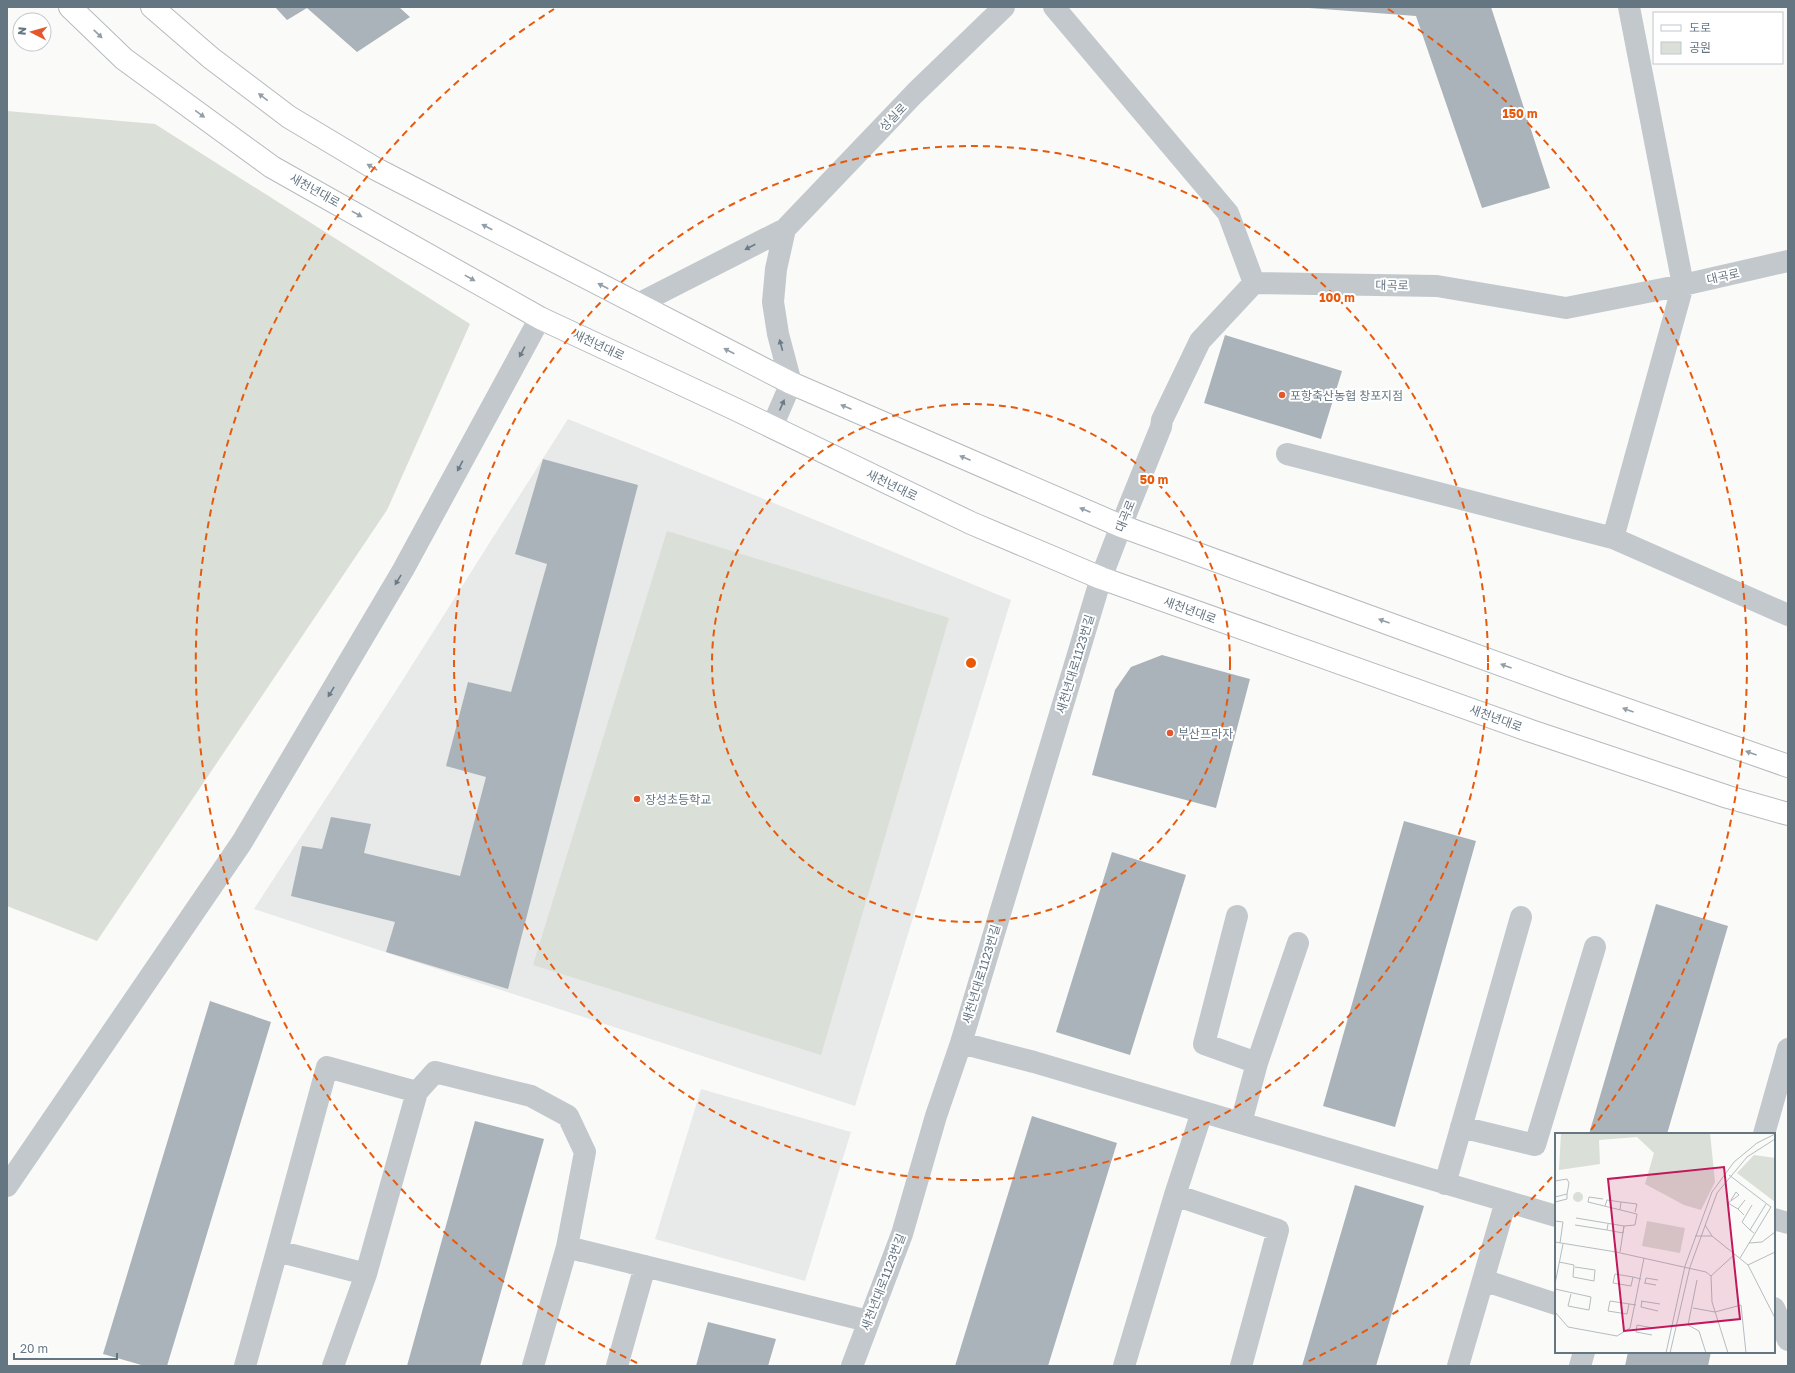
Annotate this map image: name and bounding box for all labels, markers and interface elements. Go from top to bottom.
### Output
north arrow [12,12,52,52]
legend [1653,12,1783,64]
text: 도로 [1689,20,1711,35]
text: N [15,26,28,36]
one-way arrow [93,29,103,39]
text: 공원 [1689,40,1711,55]
one-way arrow [257,93,268,101]
street label: 성실로 [876,100,910,134]
text: 150 m [1503,106,1537,121]
one-way arrow [194,110,205,118]
one-way arrow [366,164,378,171]
street label: 새천년대로 [287,170,343,210]
one-way arrow [351,210,362,217]
one-way arrow [482,224,493,230]
one-way arrow [744,244,756,250]
street label: 대곡로 [1705,265,1741,287]
one-way arrow [464,274,476,281]
street label: 대곡로 [1375,277,1409,293]
one-way arrow [597,283,609,290]
text: 100 m [1319,290,1355,305]
street label: 새천년대로 [571,327,627,363]
one-way arrow [778,339,784,351]
one-way arrow [518,346,525,358]
one-way arrow [723,348,735,354]
place label: 포항축산농협 창포지점 [1290,388,1403,403]
marker: 포항축산농협 창포지점 [1277,390,1287,400]
one-way arrow [778,399,785,411]
one-way arrow [840,403,852,409]
one-way arrow [959,455,971,461]
one-way arrow [457,460,463,472]
street label: 새천년대로 [864,466,920,504]
text: 50 m [1140,472,1168,487]
street label: 대곡로 [1112,498,1138,534]
one-way arrow [1079,507,1090,513]
one-way arrow [394,574,401,586]
street label: 새천년대로 [1161,594,1219,626]
street label: 새천년대로1123번길 [1053,613,1097,715]
one-way arrow [1378,618,1390,624]
centre of rings [964,656,978,670]
one-way arrow [1500,663,1512,669]
one-way arrow [328,686,335,698]
street label: 새천년대로 [1467,702,1525,734]
one-way arrow [1622,707,1634,713]
place label: 부산프라자 [1178,726,1233,741]
marker: 부산프라자 [1165,728,1175,738]
one-way arrow [1745,750,1757,756]
place label: 장성초등학교 [645,792,711,807]
marker: 장성초등학교 [632,794,642,804]
street label: 새천년대로1123번길 [959,923,1003,1025]
inset map [1555,1133,1775,1353]
street label: 새천년대로1123번길 [858,1231,908,1333]
scale bar [14,1335,117,1361]
text: 20 m [20,1341,48,1356]

